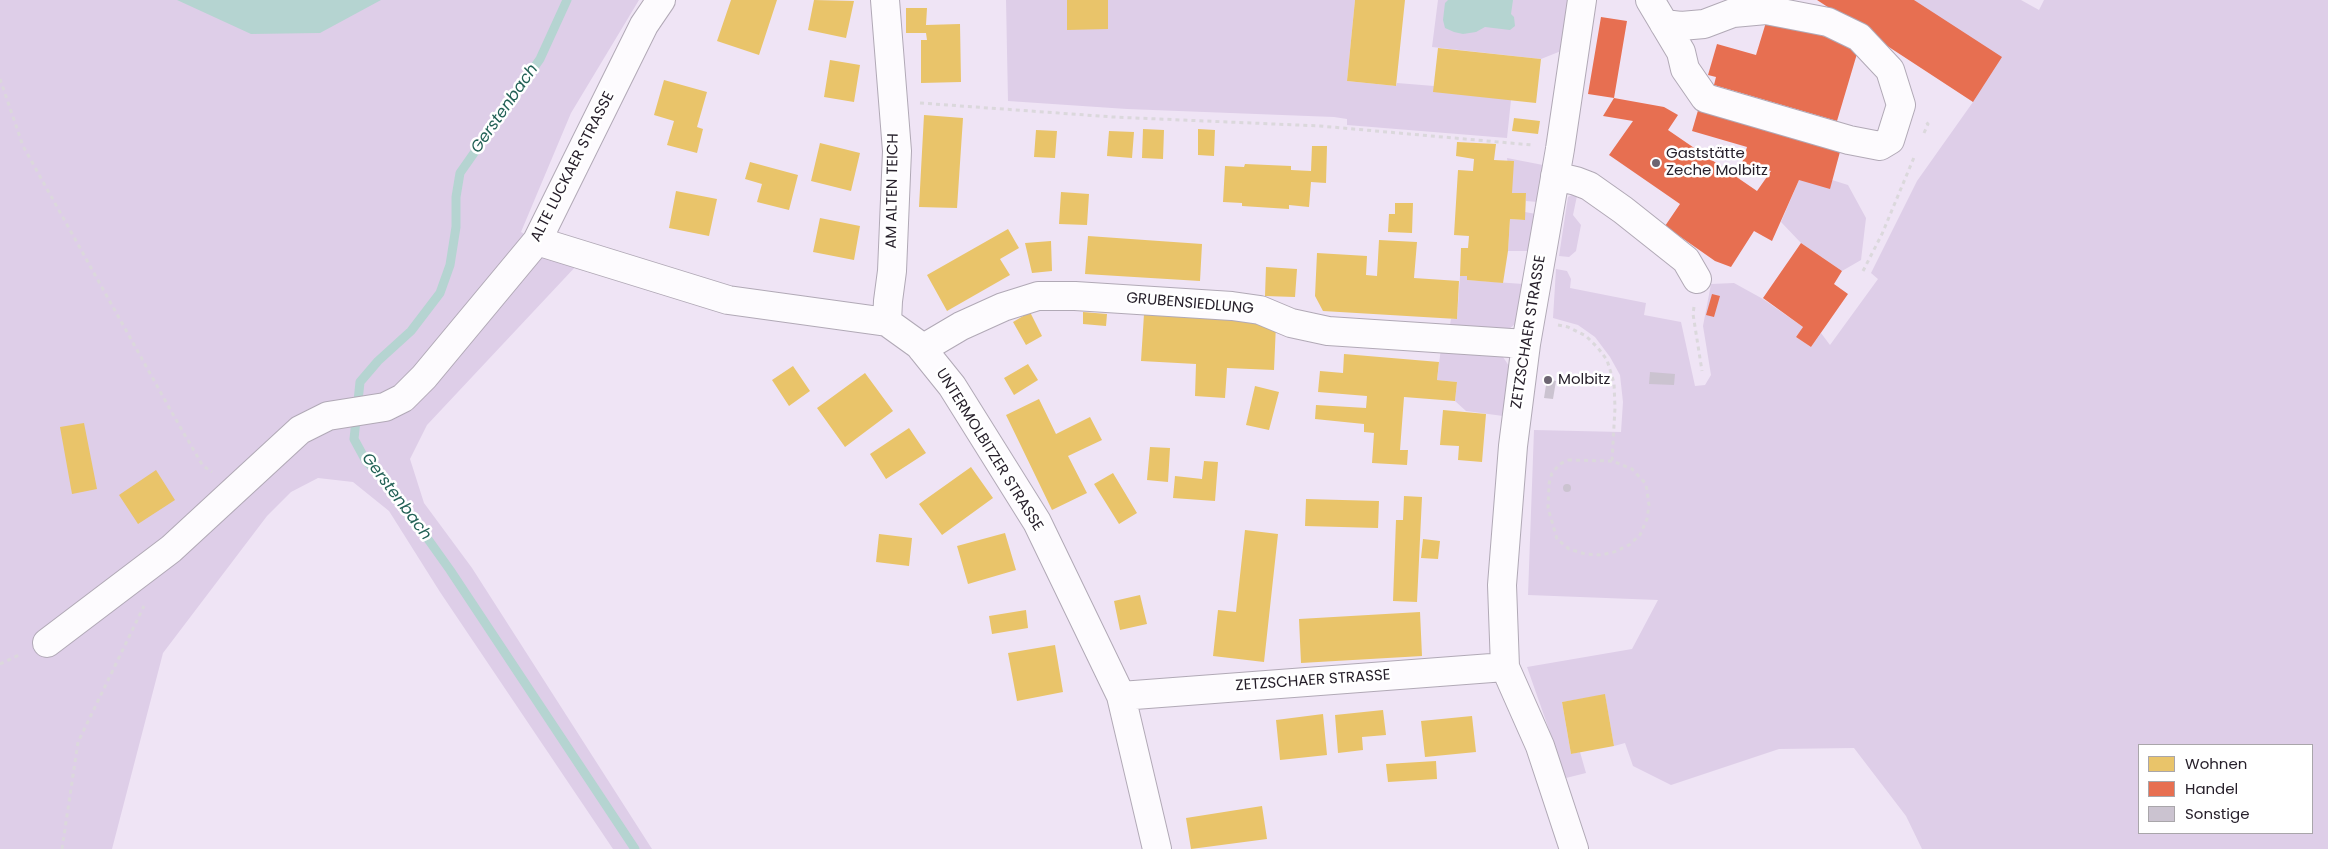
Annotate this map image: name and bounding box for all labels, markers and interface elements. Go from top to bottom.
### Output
water label: Gerstenbach [467,61,543,157]
street label: ALTE LUCKAER STRASSE [527,89,619,245]
street label: AM ALTEN TEICH [883,133,903,249]
place label: Gaststätte Zeche Molbitz [1666,145,1768,180]
marker: Gaststätte Zeche Molbitz [1650,157,1662,169]
street label: ZETZSCHAER STRASSE [1508,254,1550,410]
street label: GRUBENSIEDLUNG [1125,289,1255,319]
street label: UNTERMOLBITZER STRASSE [932,365,1046,535]
place label: Molbitz [1558,371,1610,389]
marker: Molbitz [1542,374,1554,386]
water label: Gerstenbach [357,450,435,544]
street label: ZETZSCHAER STRASSE [1235,667,1391,695]
legend [2138,744,2313,834]
text: Wohnen [2185,753,2247,774]
text: Handel [2185,778,2238,799]
text: Sonstige [2185,803,2249,824]

